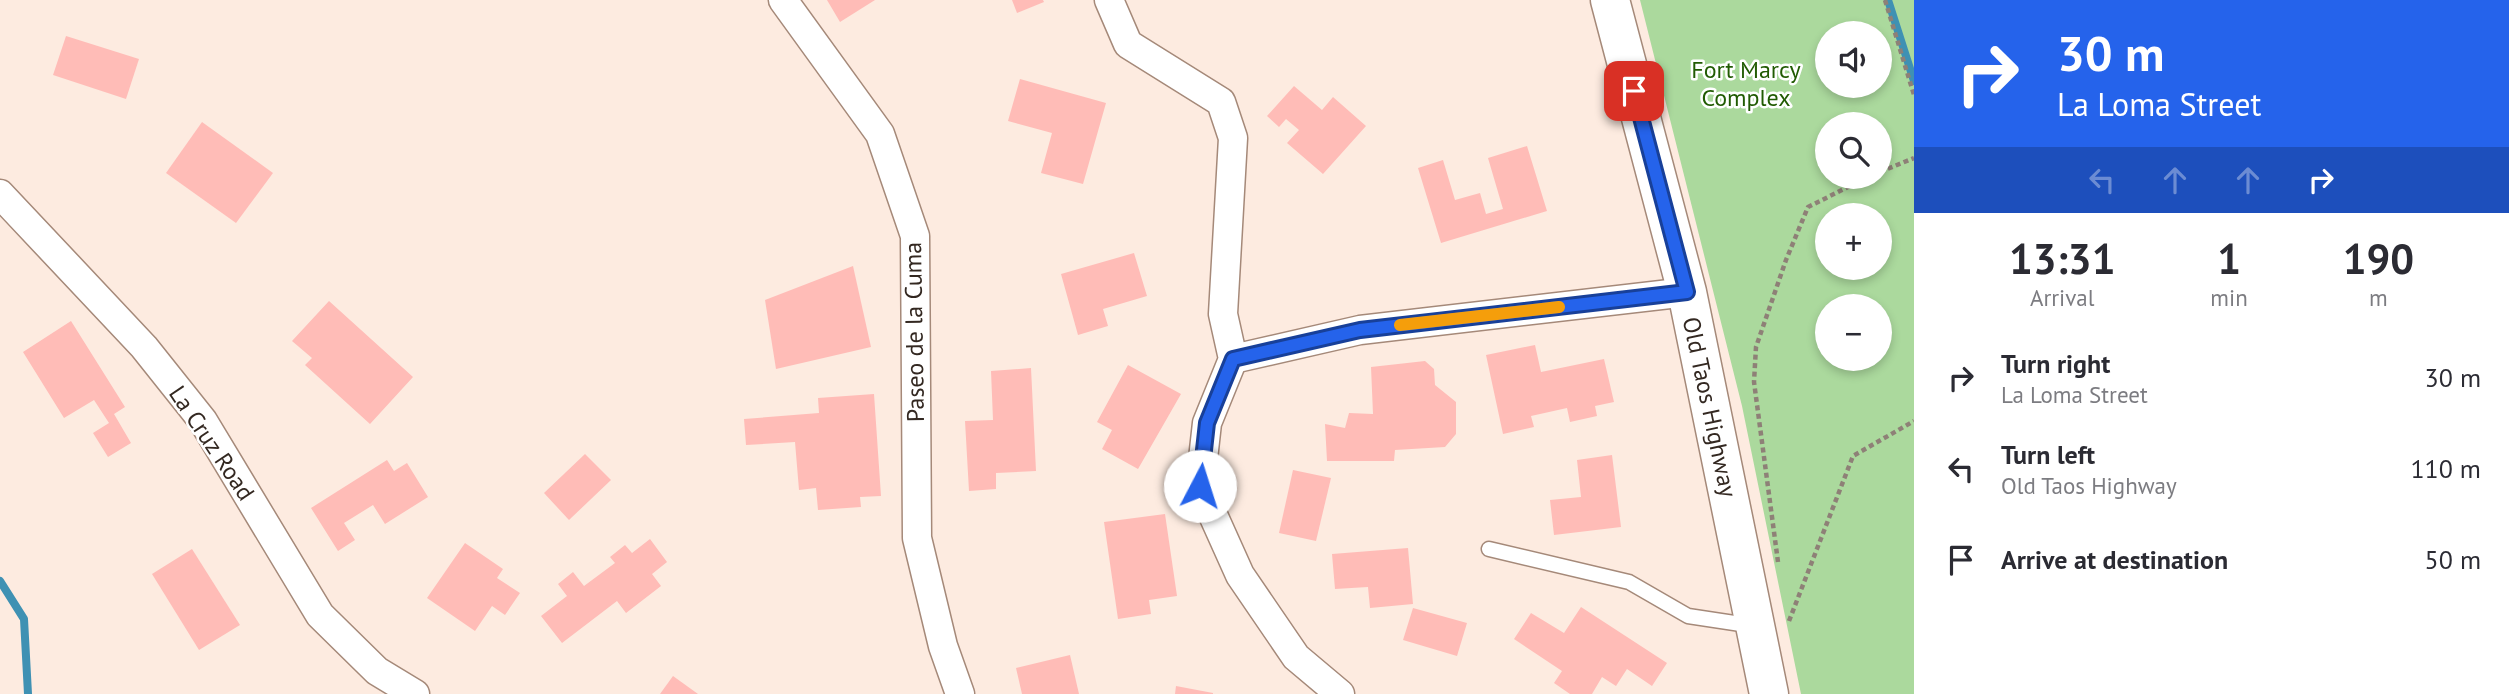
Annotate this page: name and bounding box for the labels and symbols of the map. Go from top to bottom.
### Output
park label: Fort Marcy Complex [1691,54,1801,113]
pin [1604,61,1664,121]
street label: Paseo de la Cuma [897,242,931,422]
street label: Old Taos Highway [1676,314,1744,500]
street label: La Cruz Road [162,380,262,506]
position arrow [1163,449,1237,523]

